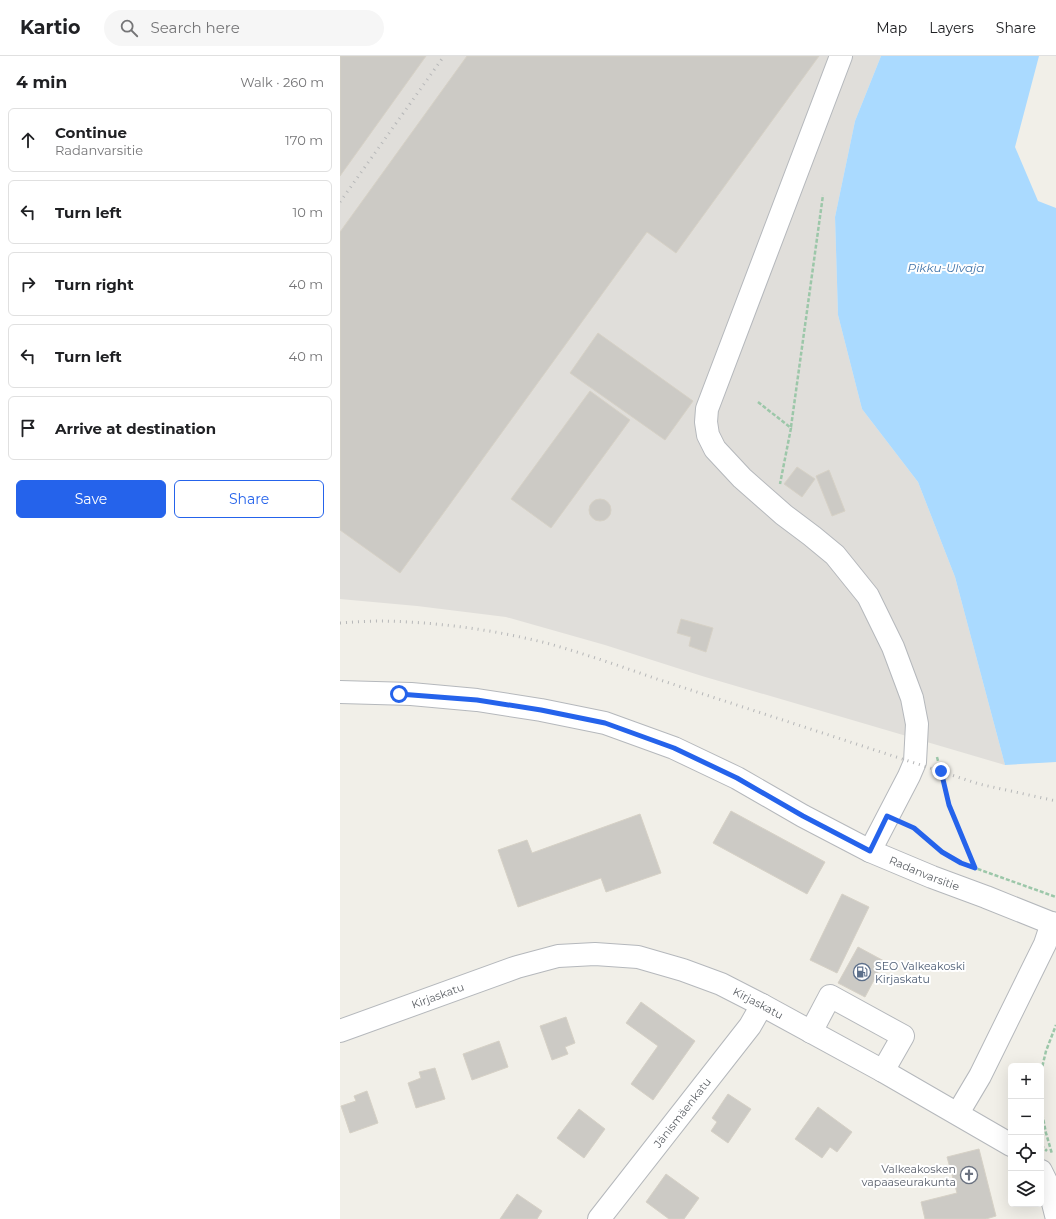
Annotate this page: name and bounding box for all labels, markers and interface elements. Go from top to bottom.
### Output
search box [104,10,384,46]
text: Kartio [20,16,80,39]
icon: search [118,17,140,39]
text: Search here [150,18,240,37]
text: Map [876,19,907,37]
text: Layers [929,19,974,37]
text: Share [996,19,1036,37]
text: 4 min [16,72,67,92]
text: Walk · 260 m [240,74,324,90]
text: Continue [55,123,127,142]
icon: ahead [17,129,39,151]
text: 170 m [285,132,323,148]
text: Radanvarsitie [55,142,143,158]
icon: left [17,201,39,223]
text: Turn left [55,203,122,222]
text: 10 m [293,204,323,220]
water label: Pikku-Ulvaja [908,260,984,275]
icon: right [17,273,39,295]
text: Turn right [55,275,134,294]
text: 40 m [289,276,323,292]
icon: left [17,345,39,367]
text: Turn left [55,347,122,366]
text: 40 m [289,348,323,364]
icon: arrive [17,417,39,439]
text: Arrive at destination [55,419,216,438]
button: Save [16,480,166,518]
button: Share [174,480,324,518]
route start [390,685,408,703]
route end [932,762,950,780]
street label: Radanvarsitie [887,853,962,894]
place label: SEO Valkeakoski Kirjaskatu [875,959,965,986]
fuel station icon: SEO Valkeakoski Kirjaskatu [852,962,872,982]
street label: Kirjaskatu [410,980,466,1012]
street label: Kirjaskatu [731,984,786,1022]
map controls [1008,1063,1044,1207]
button: + [1008,1063,1044,1099]
street label: Jänismäenkatu [650,1075,714,1151]
button: − [1008,1099,1044,1135]
button: locate [1008,1135,1044,1171]
place label: Valkeakosken vapaaseurakunta [861,1162,956,1189]
church icon: Valkeakosken vapaaseurakunta [959,1165,979,1185]
button: layers [1008,1171,1044,1207]

